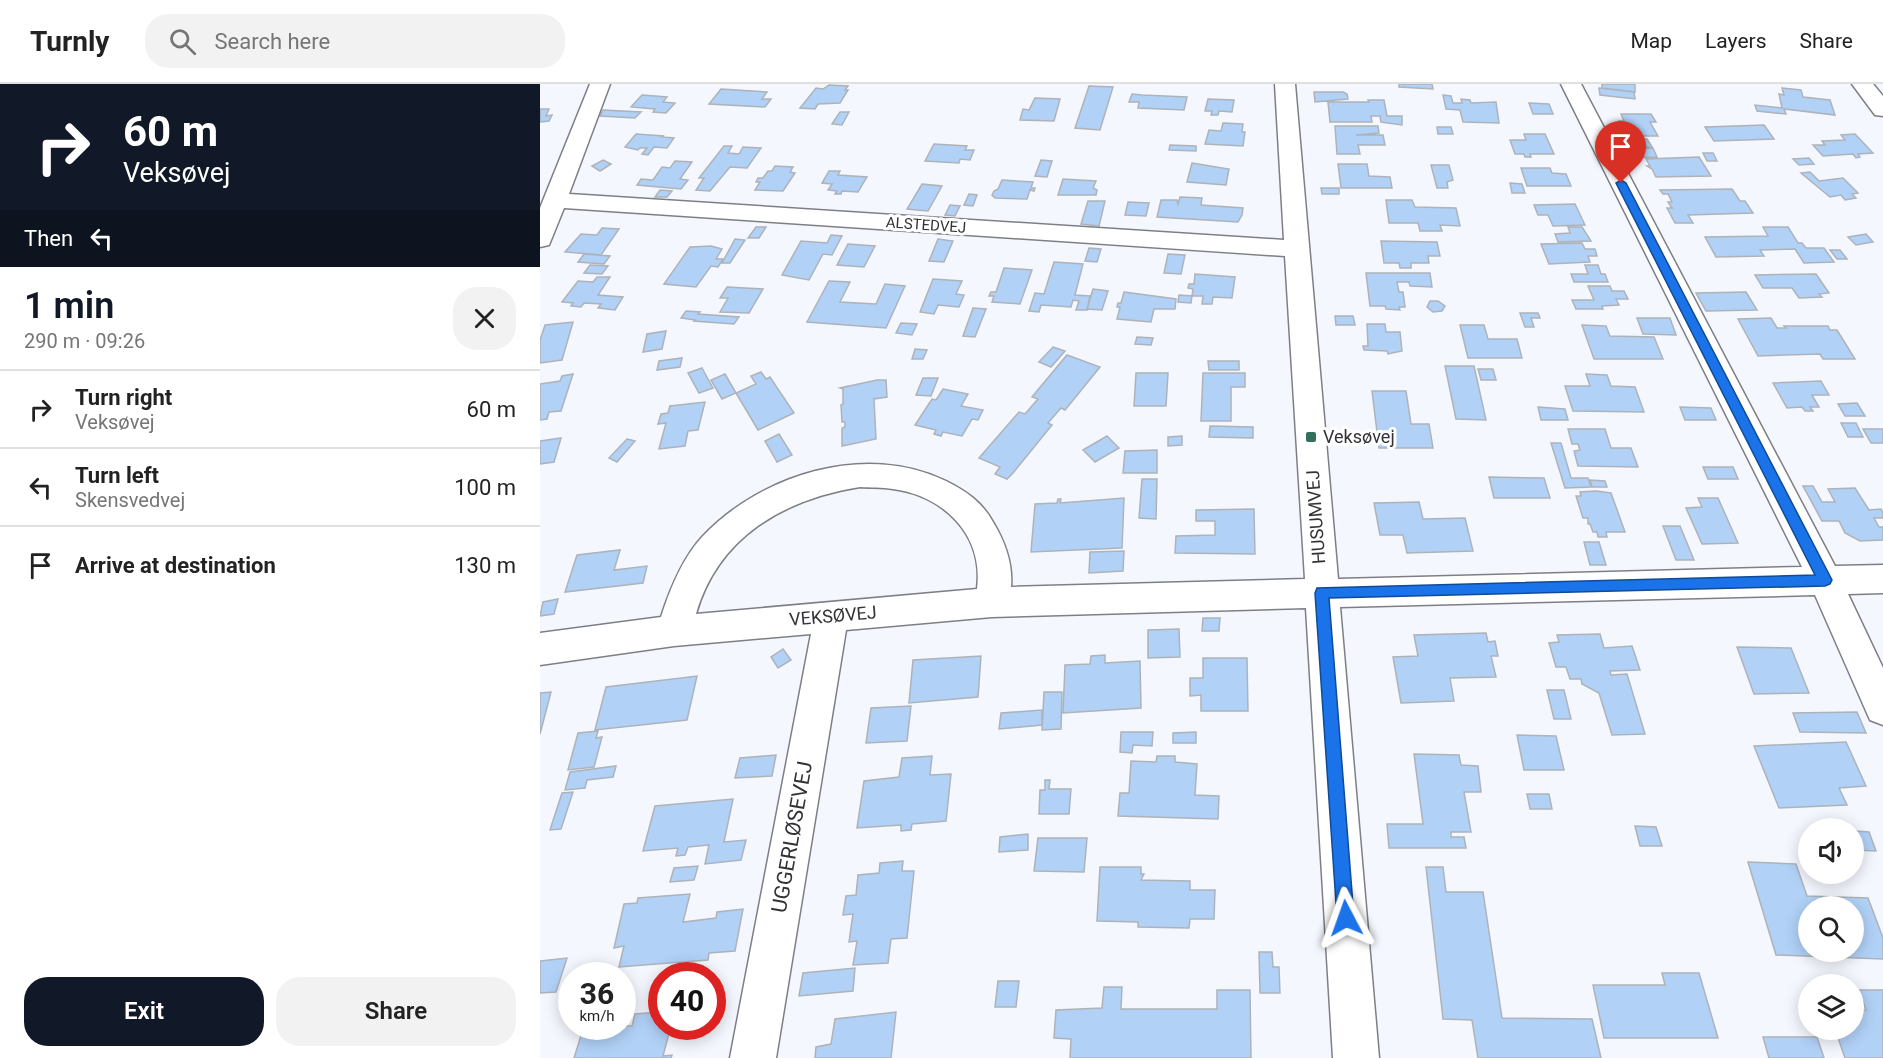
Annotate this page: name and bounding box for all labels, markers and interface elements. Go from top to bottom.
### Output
search box [145,14,565,68]
text: Turnly [30,25,109,58]
icon: search [166,25,199,58]
text: Search here [214,29,330,54]
text: Map [1630,29,1672,53]
text: Layers [1705,29,1766,53]
text: Share [1799,29,1853,53]
text: 60 m [123,107,218,156]
icon: right [24,108,102,186]
pin [1595,121,1646,183]
icon: arrive [1604,130,1637,163]
text: Veksøvej [123,157,231,189]
street label: ALSTEDVEJ [885,213,967,237]
icon: left [85,222,118,255]
text: Then [24,226,73,251]
text: 1 min [24,285,114,327]
button: close [453,287,516,350]
text: 290 m · 09:26 [24,329,145,353]
text: Turn right [75,385,172,410]
icon: right [24,393,57,426]
text: 60 m [467,397,516,422]
text: Veksøvej [75,410,155,434]
place label: Veksøvej [1323,426,1395,447]
marker: Veksøvej [1304,430,1318,444]
text: Turn left [75,463,159,488]
street label: HUSUMVEJ [1302,469,1329,565]
icon: left [24,471,57,504]
text: 100 m [454,475,516,500]
text: Skensvedvej [75,488,185,512]
icon: arrive [24,549,57,582]
text: Arrive at destination [75,553,276,578]
text: 130 m [454,553,516,578]
street label: VEKSØVEJ [788,601,878,630]
street label: UGGERLØSEVEJ [767,759,817,915]
map controls [1798,818,1864,1040]
button: sound [1798,818,1864,884]
position arrow [1314,886,1378,950]
button: search [1798,896,1864,962]
speed limit sign: 40 [648,962,726,1040]
button: layers [1798,974,1864,1040]
text: 36 [580,976,614,1011]
button: Exit [24,977,264,1046]
button: Share [276,977,516,1046]
text: km/h [579,1007,615,1025]

